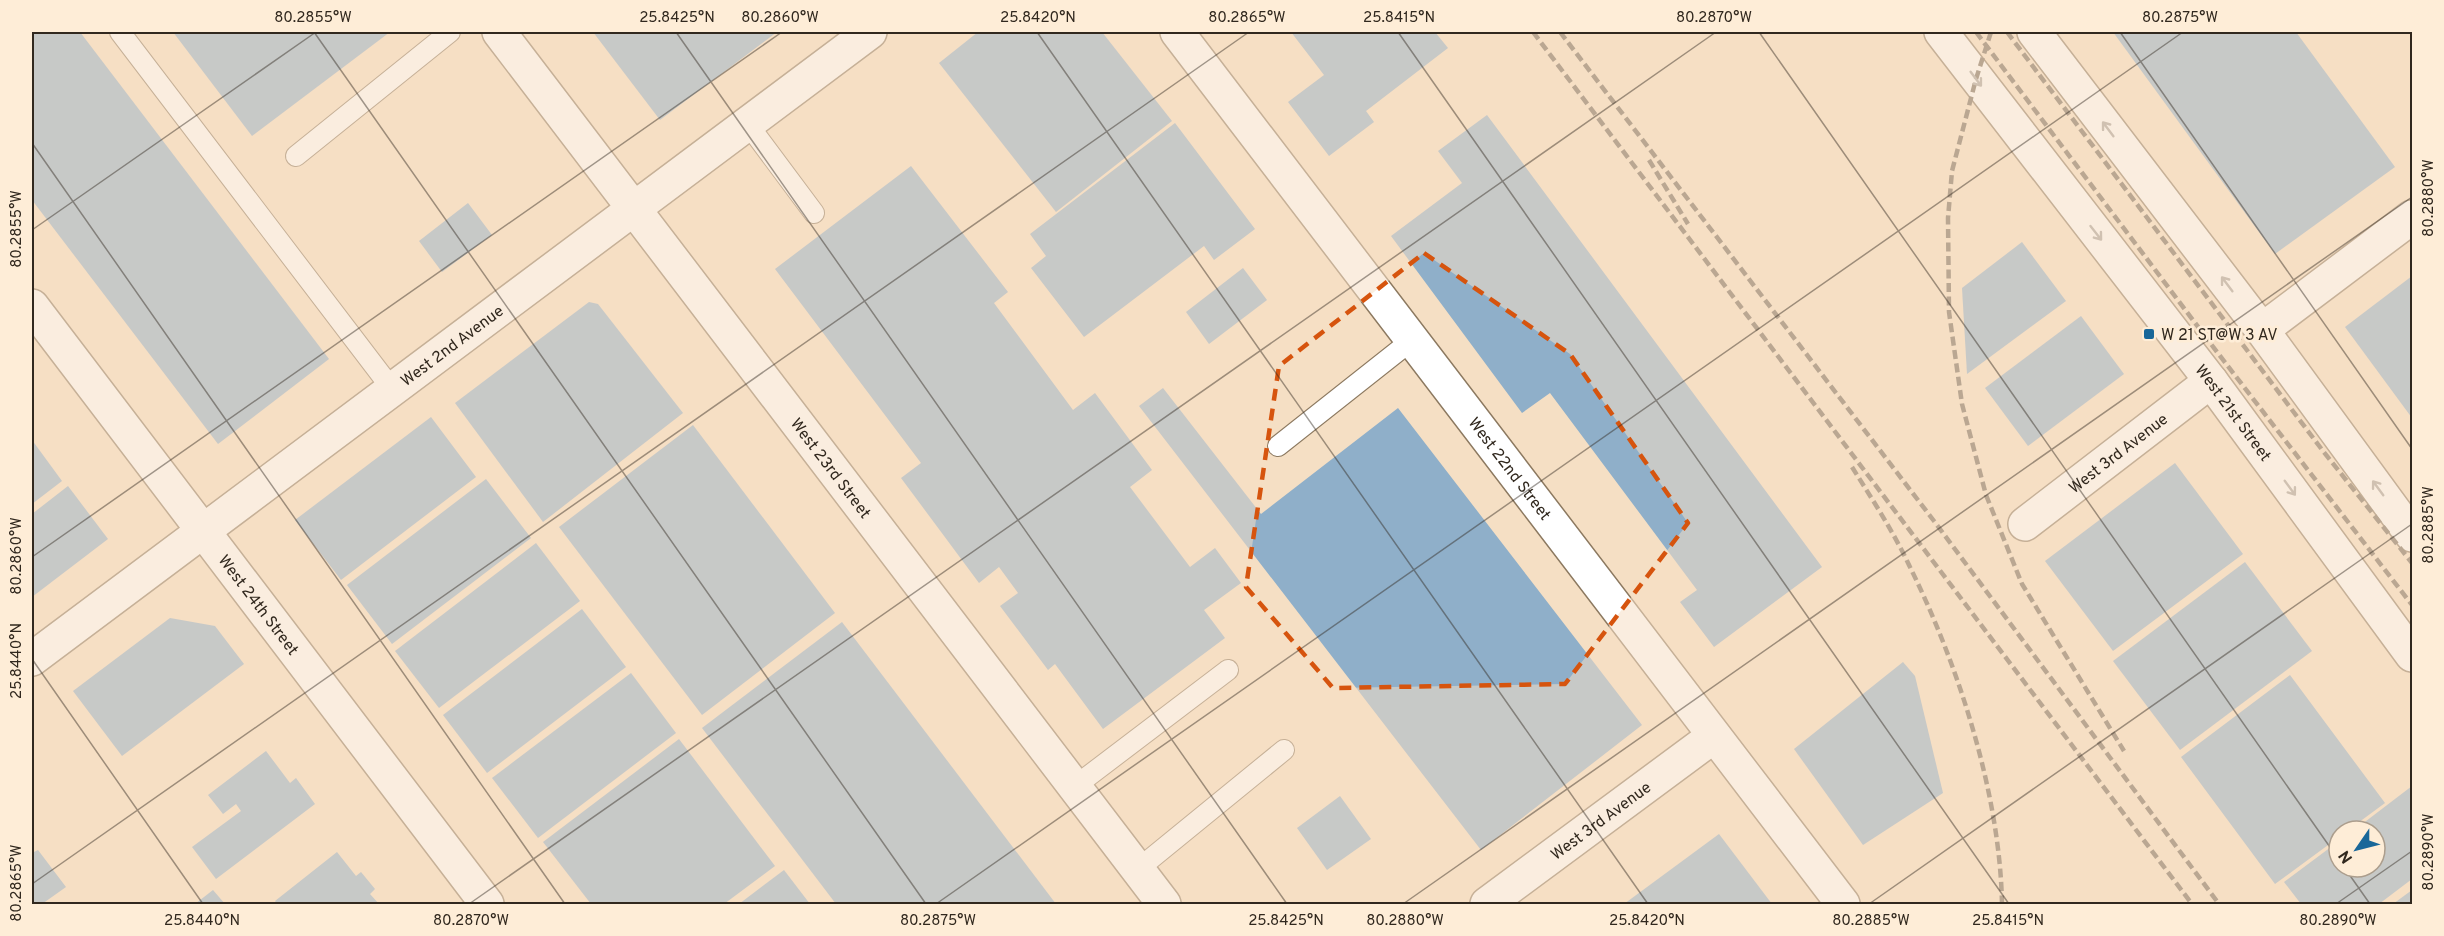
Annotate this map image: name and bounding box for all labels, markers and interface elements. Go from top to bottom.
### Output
text: 80.2855°W [274,9,352,28]
text: 25.8425°N [639,9,715,28]
text: 80.2860°W [741,9,819,28]
text: 25.8420°N [1000,9,1076,28]
text: 80.2865°W [1208,9,1286,28]
text: 25.8415°N [1363,9,1435,28]
text: 80.2870°W [1676,9,1752,28]
text: 80.2875°W [2142,9,2218,28]
one-way arrow [1969,70,1982,86]
one-way arrow [2102,121,2115,137]
text: 80.2880°W [2420,159,2439,237]
text: 80.2855°W [8,190,27,268]
one-way arrow [2089,224,2102,240]
one-way arrow [2220,276,2233,292]
street label: West 2nd Avenue [397,302,508,392]
place label: W 21 ST@W 3 AV [2161,326,2278,346]
marker: W 21 ST@W 3 AV [2142,327,2156,341]
street label: West 21st Street [2190,361,2275,466]
street label: West 3rd Avenue [2065,410,2173,499]
street label: West 22nd Street [1463,414,1554,525]
street label: West 23rd Street [785,415,874,523]
one-way arrow [2283,480,2296,496]
one-way arrow [2372,481,2384,497]
text: 80.2885°W [2420,486,2439,564]
text: 80.2860°W [8,517,27,595]
street label: West 24th Street [213,551,302,660]
text: 25.8440°N [8,623,27,699]
street label: West 3rd Avenue [1547,778,1656,865]
text: 80.2890°W [2420,813,2439,891]
north arrow [2327,819,2387,879]
text: 80.2865°W [8,844,27,922]
text: N [2335,846,2358,867]
text: 25.8440°N [164,912,240,931]
text: 80.2870°W [433,912,509,931]
text: 80.2875°W [900,912,976,931]
text: 25.8425°N [1248,912,1324,931]
text: 80.2880°W [1366,912,1444,931]
text: 25.8420°N [1609,912,1685,931]
text: 80.2885°W [1832,912,1910,931]
text: 25.8415°N [1972,912,2044,931]
text: 80.2890°W [2299,912,2377,931]

